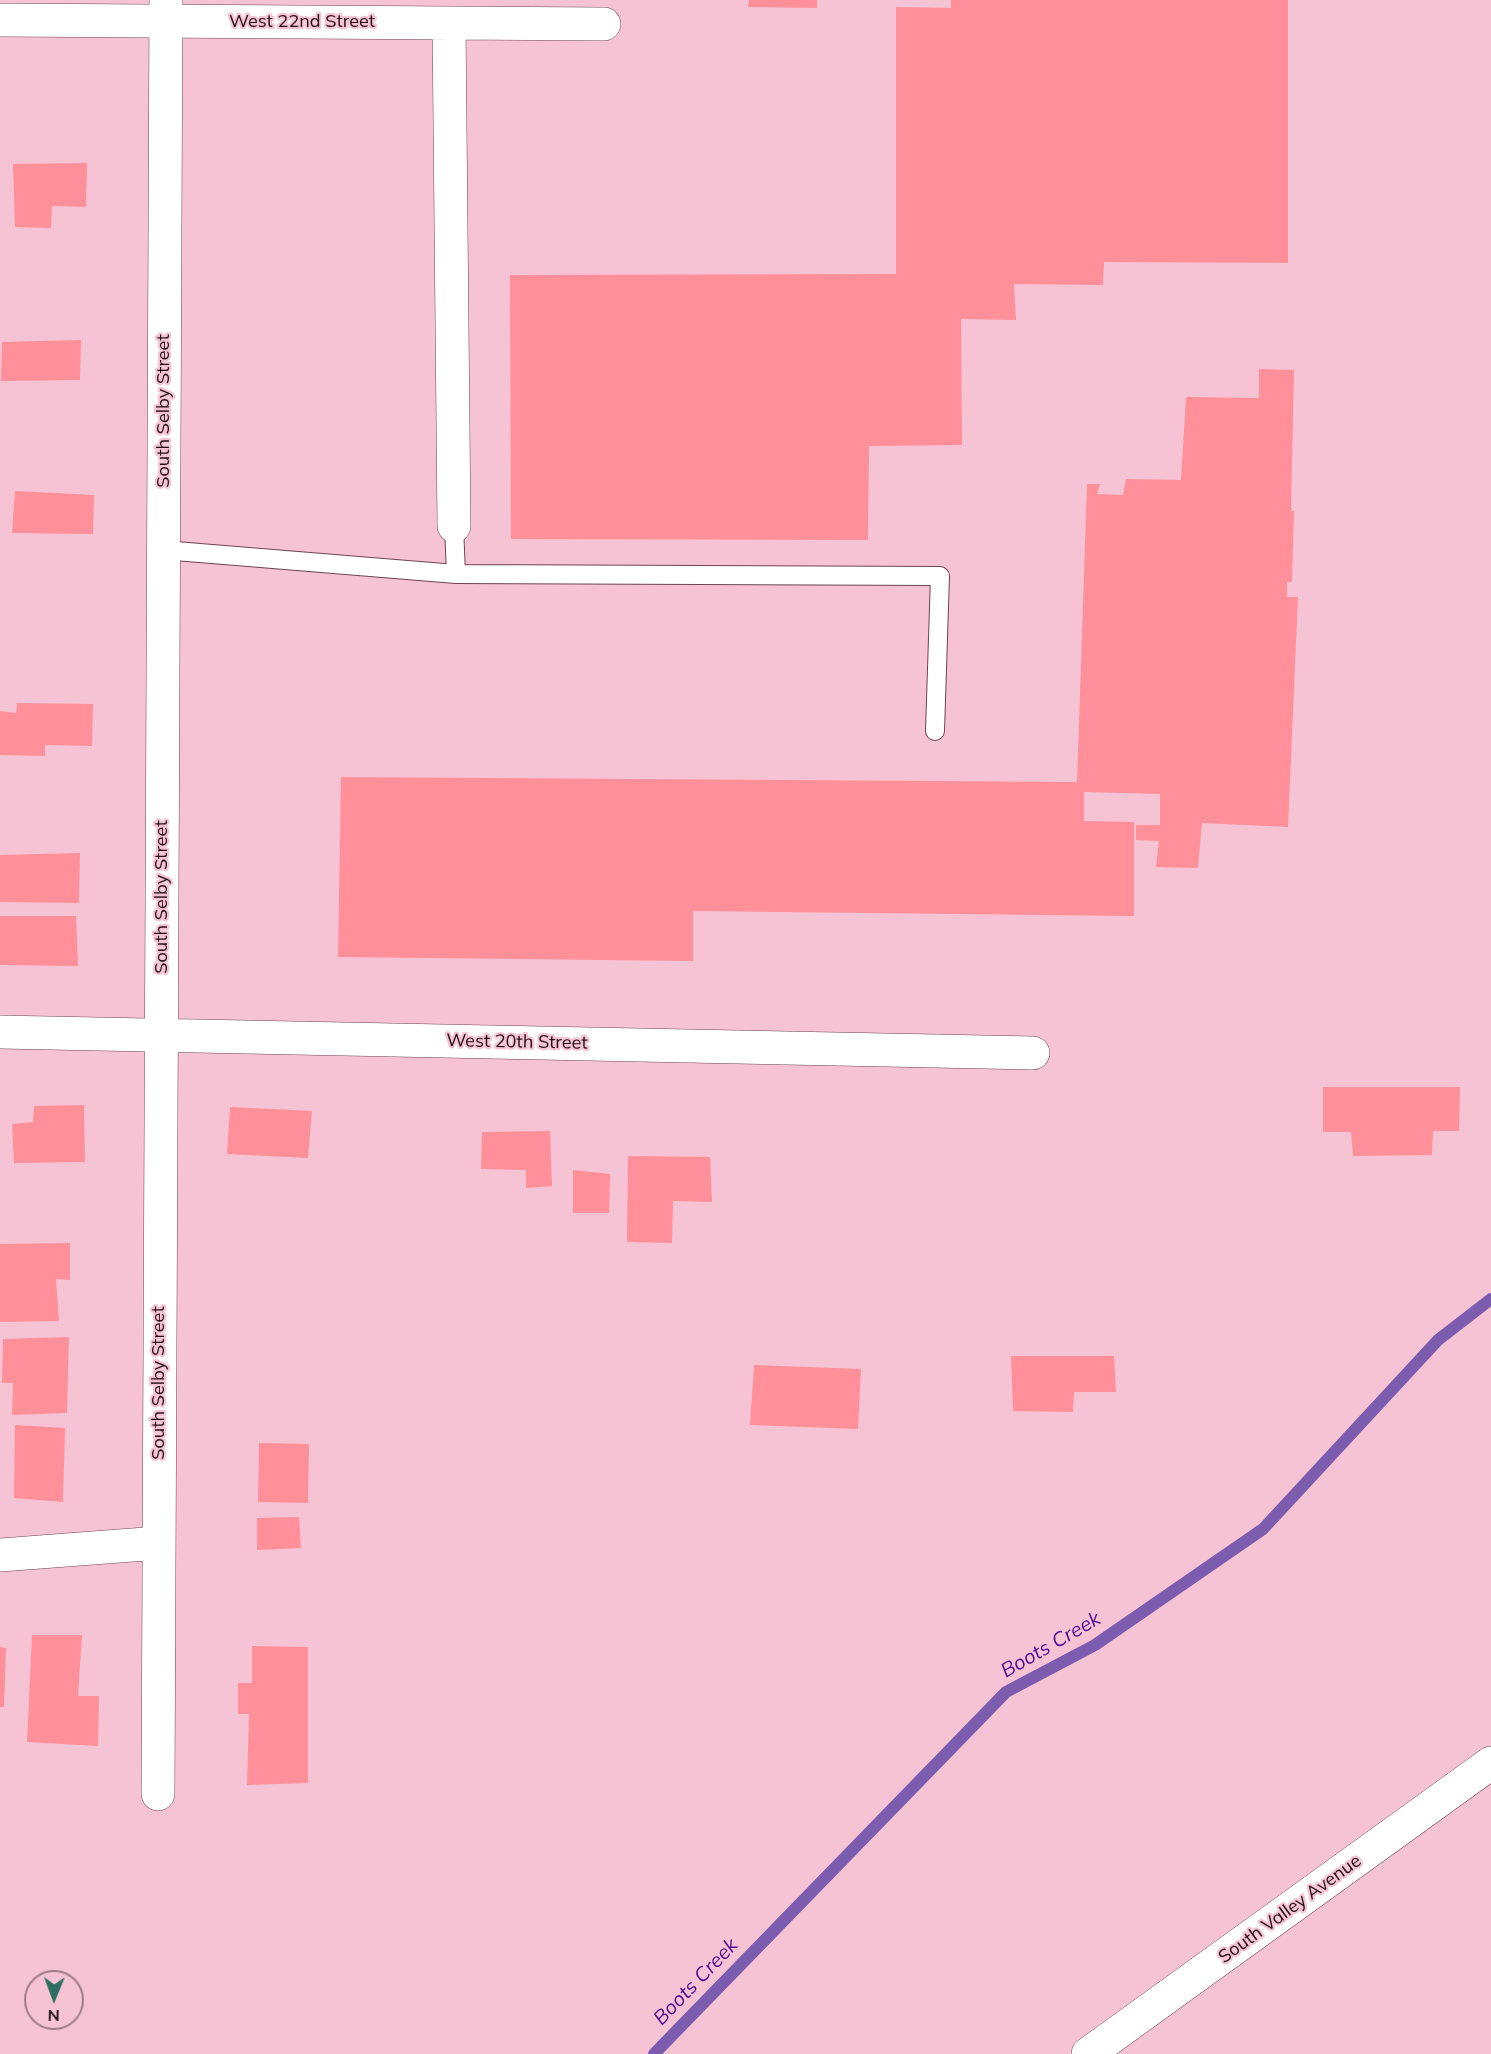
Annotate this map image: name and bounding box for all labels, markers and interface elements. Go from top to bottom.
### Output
street label: West 22nd Street [229,11,375,33]
street label: South Selby Street [153,334,175,488]
street label: South Selby Street [151,820,173,974]
street label: West 20th Street [446,1030,588,1054]
street label: South Selby Street [148,1306,170,1460]
water label: Boots Creek [997,1607,1105,1683]
street label: South Valley Avenue [1214,1850,1366,1968]
water label: Boots Creek [649,1934,743,2030]
north arrow [24,1970,84,2030]
text: N [48,2006,60,2026]

